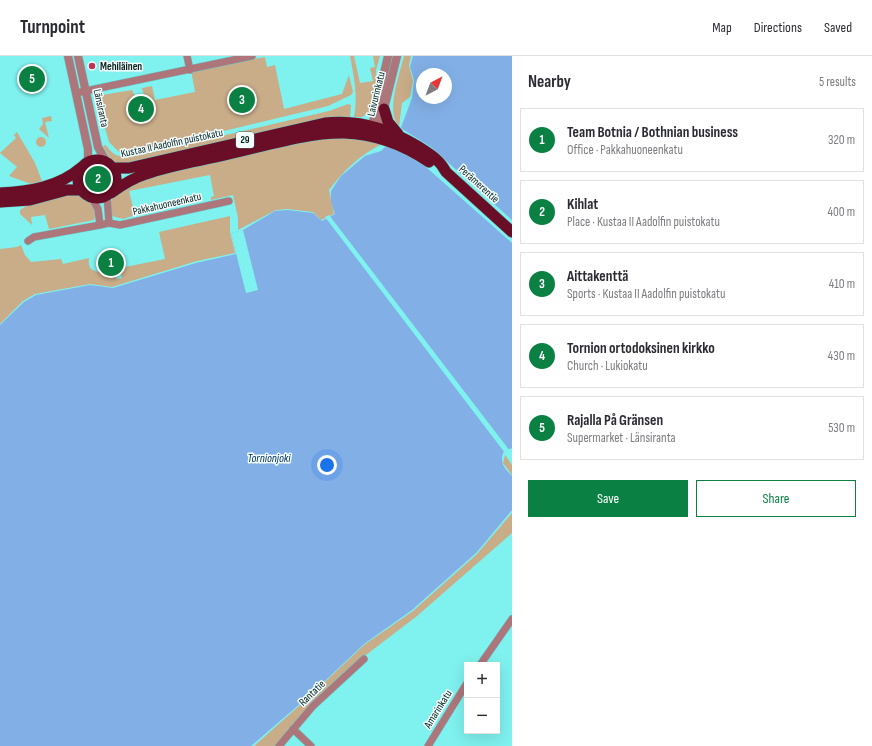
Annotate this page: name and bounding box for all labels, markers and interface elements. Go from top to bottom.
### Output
text: Turnpoint [20,16,85,39]
text: Map [712,19,732,36]
text: Directions [754,19,802,36]
text: Saved [824,19,852,36]
place label: Mehiläinen [100,60,142,73]
marker: Mehiläinen [87,61,97,71]
pin: 5 [19,64,45,94]
north arrow [416,68,452,104]
street label: Laivurinkatu [364,70,388,118]
text: Nearby [528,72,571,92]
text: 5 results [819,74,856,90]
pin: 3 [229,85,255,115]
street label: Länsiranta [91,88,111,128]
pin: 4 [128,94,154,124]
text: Team Botnia / Bothnian business [567,123,738,142]
street label: Kustaa II Aadolfin puistokatu [120,126,225,160]
road number: 29 [236,132,254,148]
text: 1 [539,132,545,148]
text: 320 m [828,132,855,148]
text: Office · Pakkahuoneenkatu [567,142,683,158]
street label: Perämerentie [456,163,502,205]
pin: 2 [85,164,111,194]
street label: Pakkahuoneenkatu [131,190,203,218]
text: Kihlat [567,195,598,214]
text: 2 [539,204,545,220]
text: 400 m [828,204,855,220]
text: Place · Kustaa II Aadolfin puistokatu [567,214,720,230]
pin: 1 [98,248,124,278]
text: Aittakenttä [567,267,628,286]
text: 3 [539,276,545,292]
text: 410 m [829,276,855,292]
text: Sports · Kustaa II Aadolfin puistokatu [567,286,725,302]
text: Tornion ortodoksinen kirkko [567,339,715,358]
text: 4 [539,348,545,364]
text: 430 m [828,348,855,364]
text: Church · Lukiokatu [567,358,648,374]
text: Rajalla På Gränsen [567,411,663,430]
text: 5 [539,420,545,436]
text: 530 m [828,420,855,436]
text: Supermarket · Länsiranta [567,430,676,446]
water label: Tornionjoki [248,451,291,466]
your location [317,455,337,475]
button: Save [528,480,688,517]
button: Share [696,480,856,517]
map controls [464,662,500,734]
button: + [464,662,500,698]
street label: Rantatie [296,677,328,709]
street label: Amarinkatu [421,687,455,731]
button: − [464,698,500,734]

